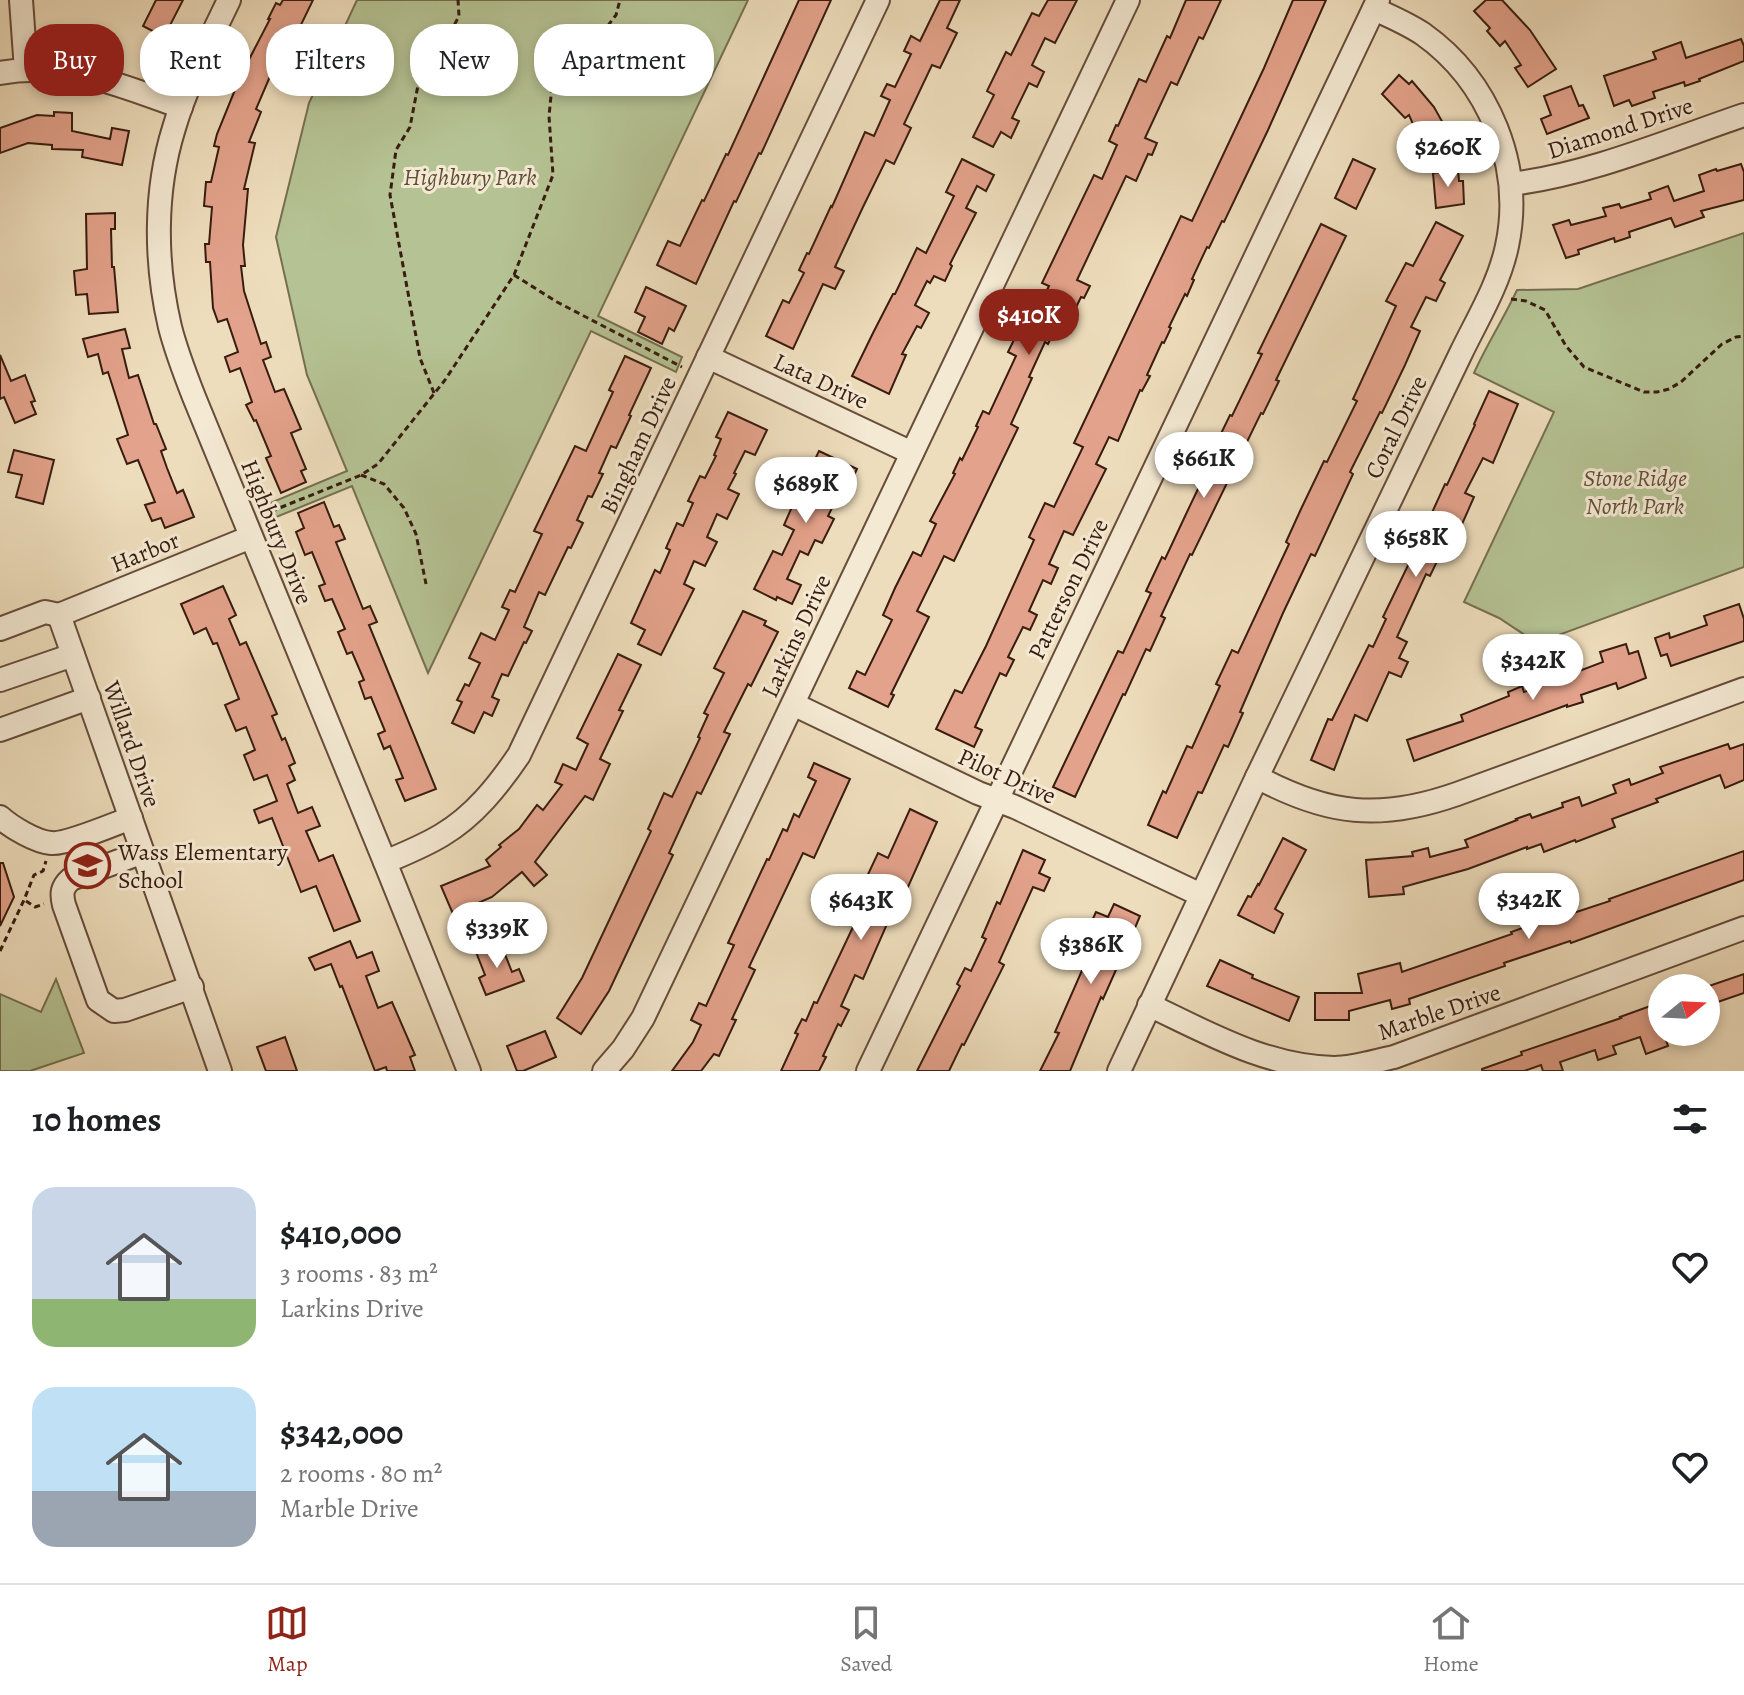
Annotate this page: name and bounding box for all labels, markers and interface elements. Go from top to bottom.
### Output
chip: Buy [24,24,124,96]
chip: Rent [140,24,250,96]
chip: Filters [266,24,394,96]
chip: New [410,24,518,96]
chip: Apartment [534,24,714,96]
street label: Diamond Drive [1543,89,1697,167]
pin: $260K [1392,121,1504,189]
text: $260K [1415,129,1481,164]
park label: Highbury Park [403,161,537,193]
pin: $410K [973,289,1085,357]
text: $410K [997,297,1061,332]
street label: Lata Drive [768,345,874,417]
street label: Coral Drive [1357,370,1435,484]
street label: Bingham Drive [592,371,684,519]
pin: $661K [1148,432,1260,500]
text: $661K [1173,440,1235,475]
street label: Highbury Drive [233,455,321,609]
pin: $689K [750,457,862,525]
park label: Stone Ridge North Park [1583,462,1687,522]
text: $689K [773,465,839,500]
pin: $658K [1360,511,1472,579]
street label: Patterson Drive [1020,513,1116,665]
text: $658K [1384,519,1448,554]
street label: Harbor [106,524,184,580]
street label: Larkins Drive [753,569,839,703]
pin: $342K [1477,634,1589,702]
text: $342K [1500,642,1566,677]
street label: Willard Drive [95,676,169,811]
street label: Pilot Drive [953,740,1061,812]
place label: Wass Elementary School [117,836,288,896]
school or university icon: Wass Elementary School [63,842,111,890]
pin: $342K [1473,873,1585,941]
pin: $643K [805,874,917,942]
text: $342K [1496,881,1562,916]
text: $643K [829,882,893,917]
pin: $339K [441,902,553,970]
text: $339K [465,910,529,945]
pin: $386K [1035,918,1147,986]
text: $386K [1058,926,1124,961]
north arrow [1648,974,1720,1046]
map controls [1648,974,1720,1046]
street label: Marble Drive [1373,976,1505,1048]
text: 10 homes [32,1096,161,1143]
icon: filters [1668,1097,1712,1141]
text: $410,000 [280,1209,402,1256]
icon: home [96,1219,192,1315]
icon: heart [1668,1245,1712,1289]
text: 3 rooms · 83 m² [280,1256,438,1291]
text: Larkins Drive [280,1291,424,1326]
text: $342,000 [280,1409,403,1456]
icon: home [96,1419,192,1515]
icon: heart [1668,1445,1712,1489]
text: 2 rooms · 80 m² [280,1456,442,1491]
text: Marble Drive [280,1491,419,1526]
tab: Map [265,1601,309,1679]
tab: Saved [840,1601,892,1679]
tab: Home [1423,1601,1479,1679]

